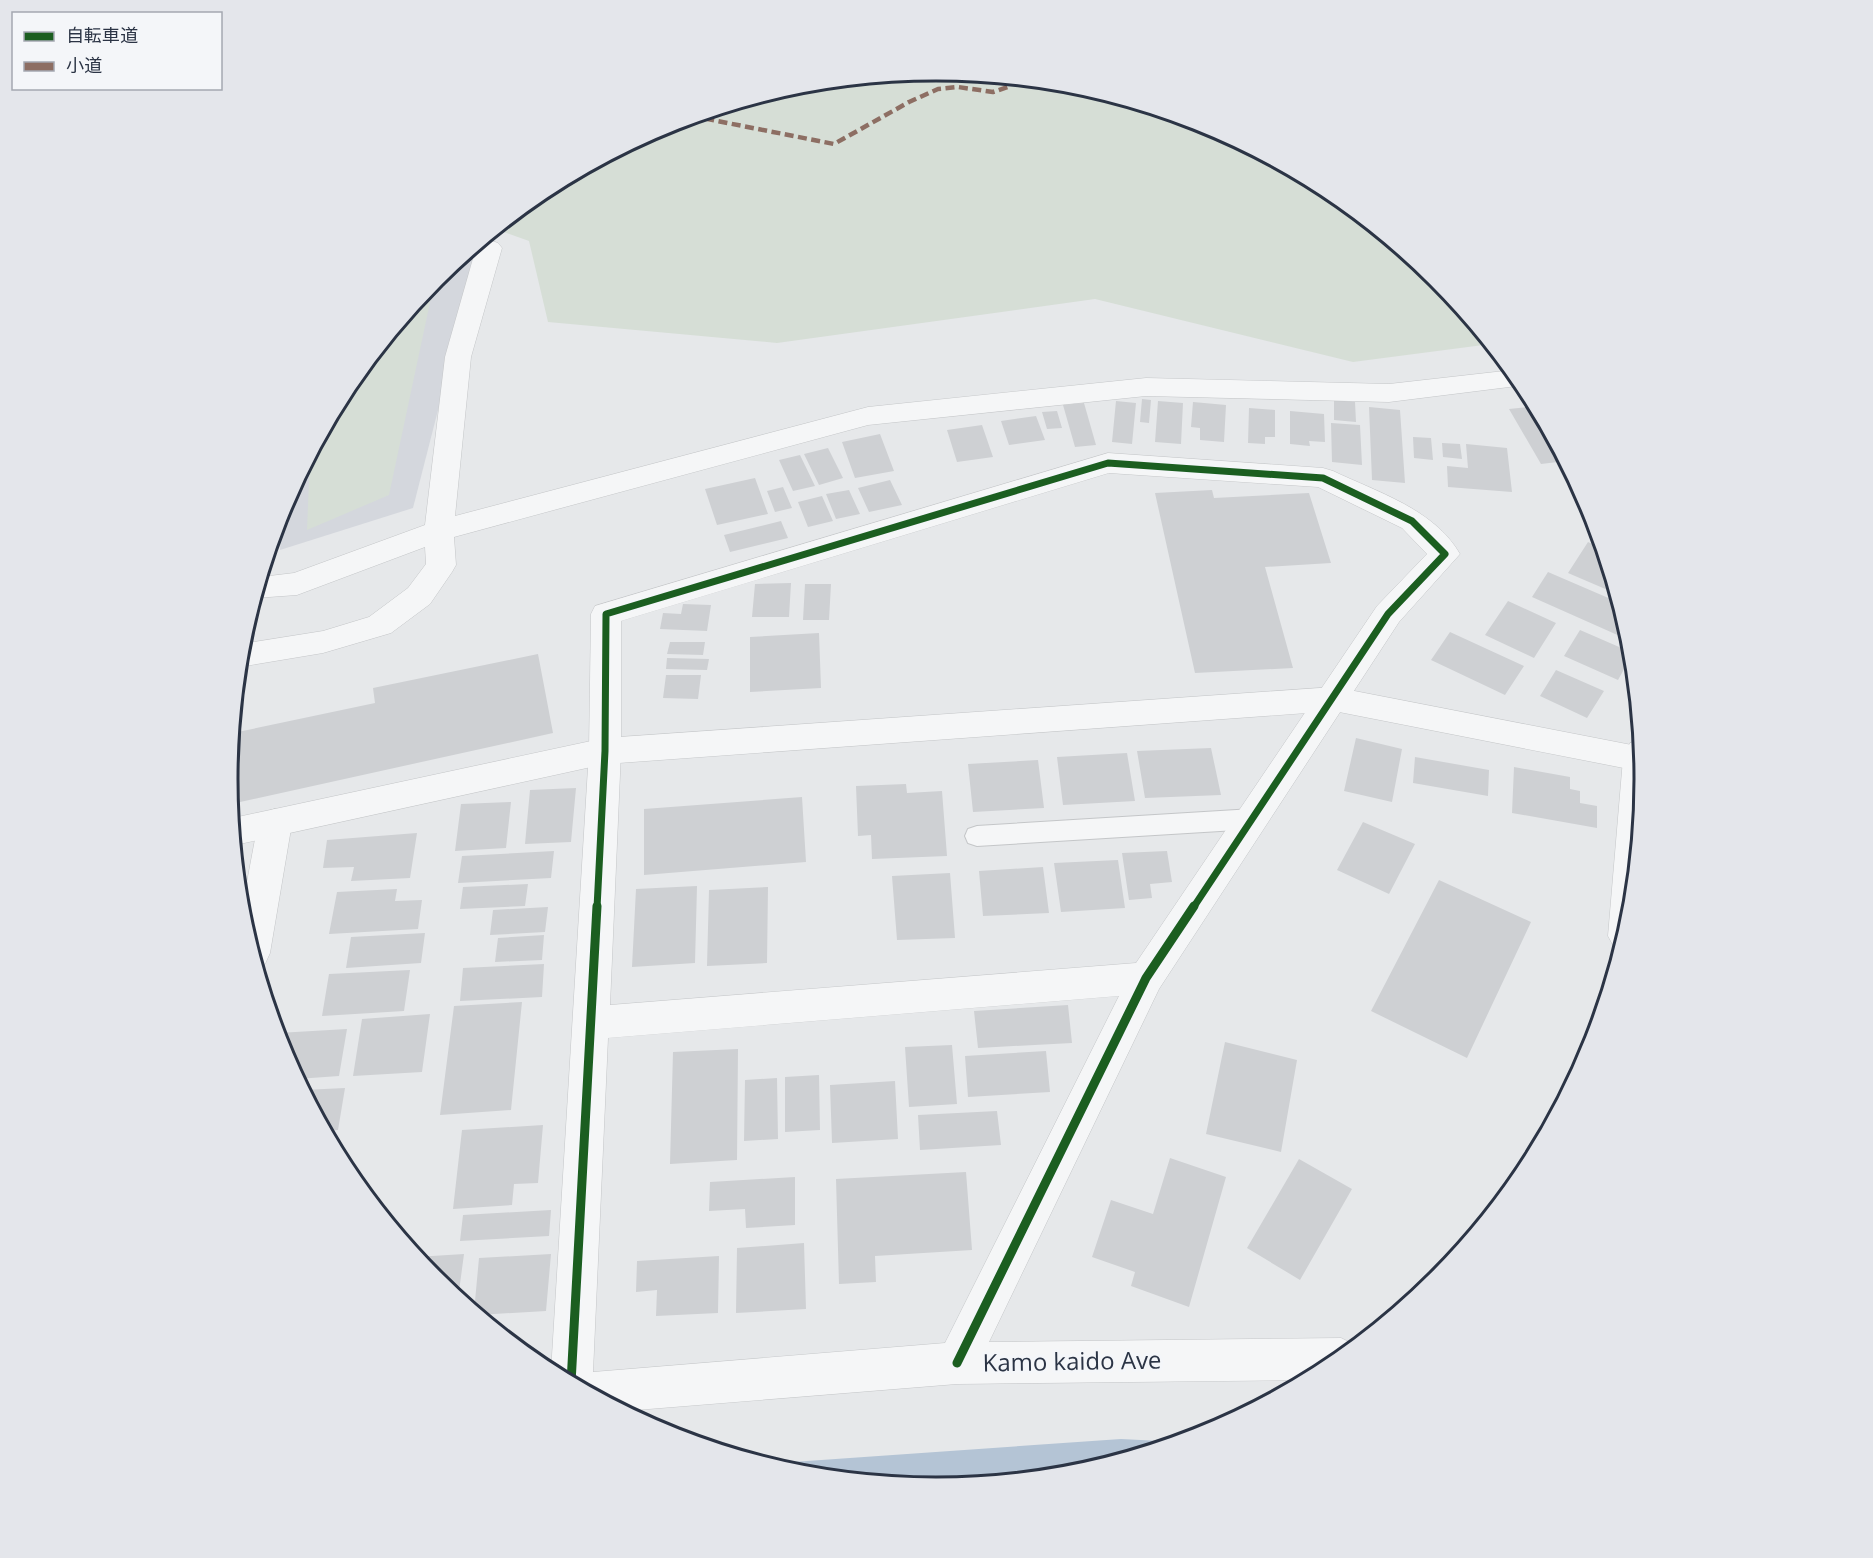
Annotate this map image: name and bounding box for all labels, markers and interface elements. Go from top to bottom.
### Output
legend [12,12,222,90]
text: 自転車道 [66,23,138,47]
text: 小道 [66,53,102,77]
street label: Kamo kaido Ave [982,1342,1162,1379]

